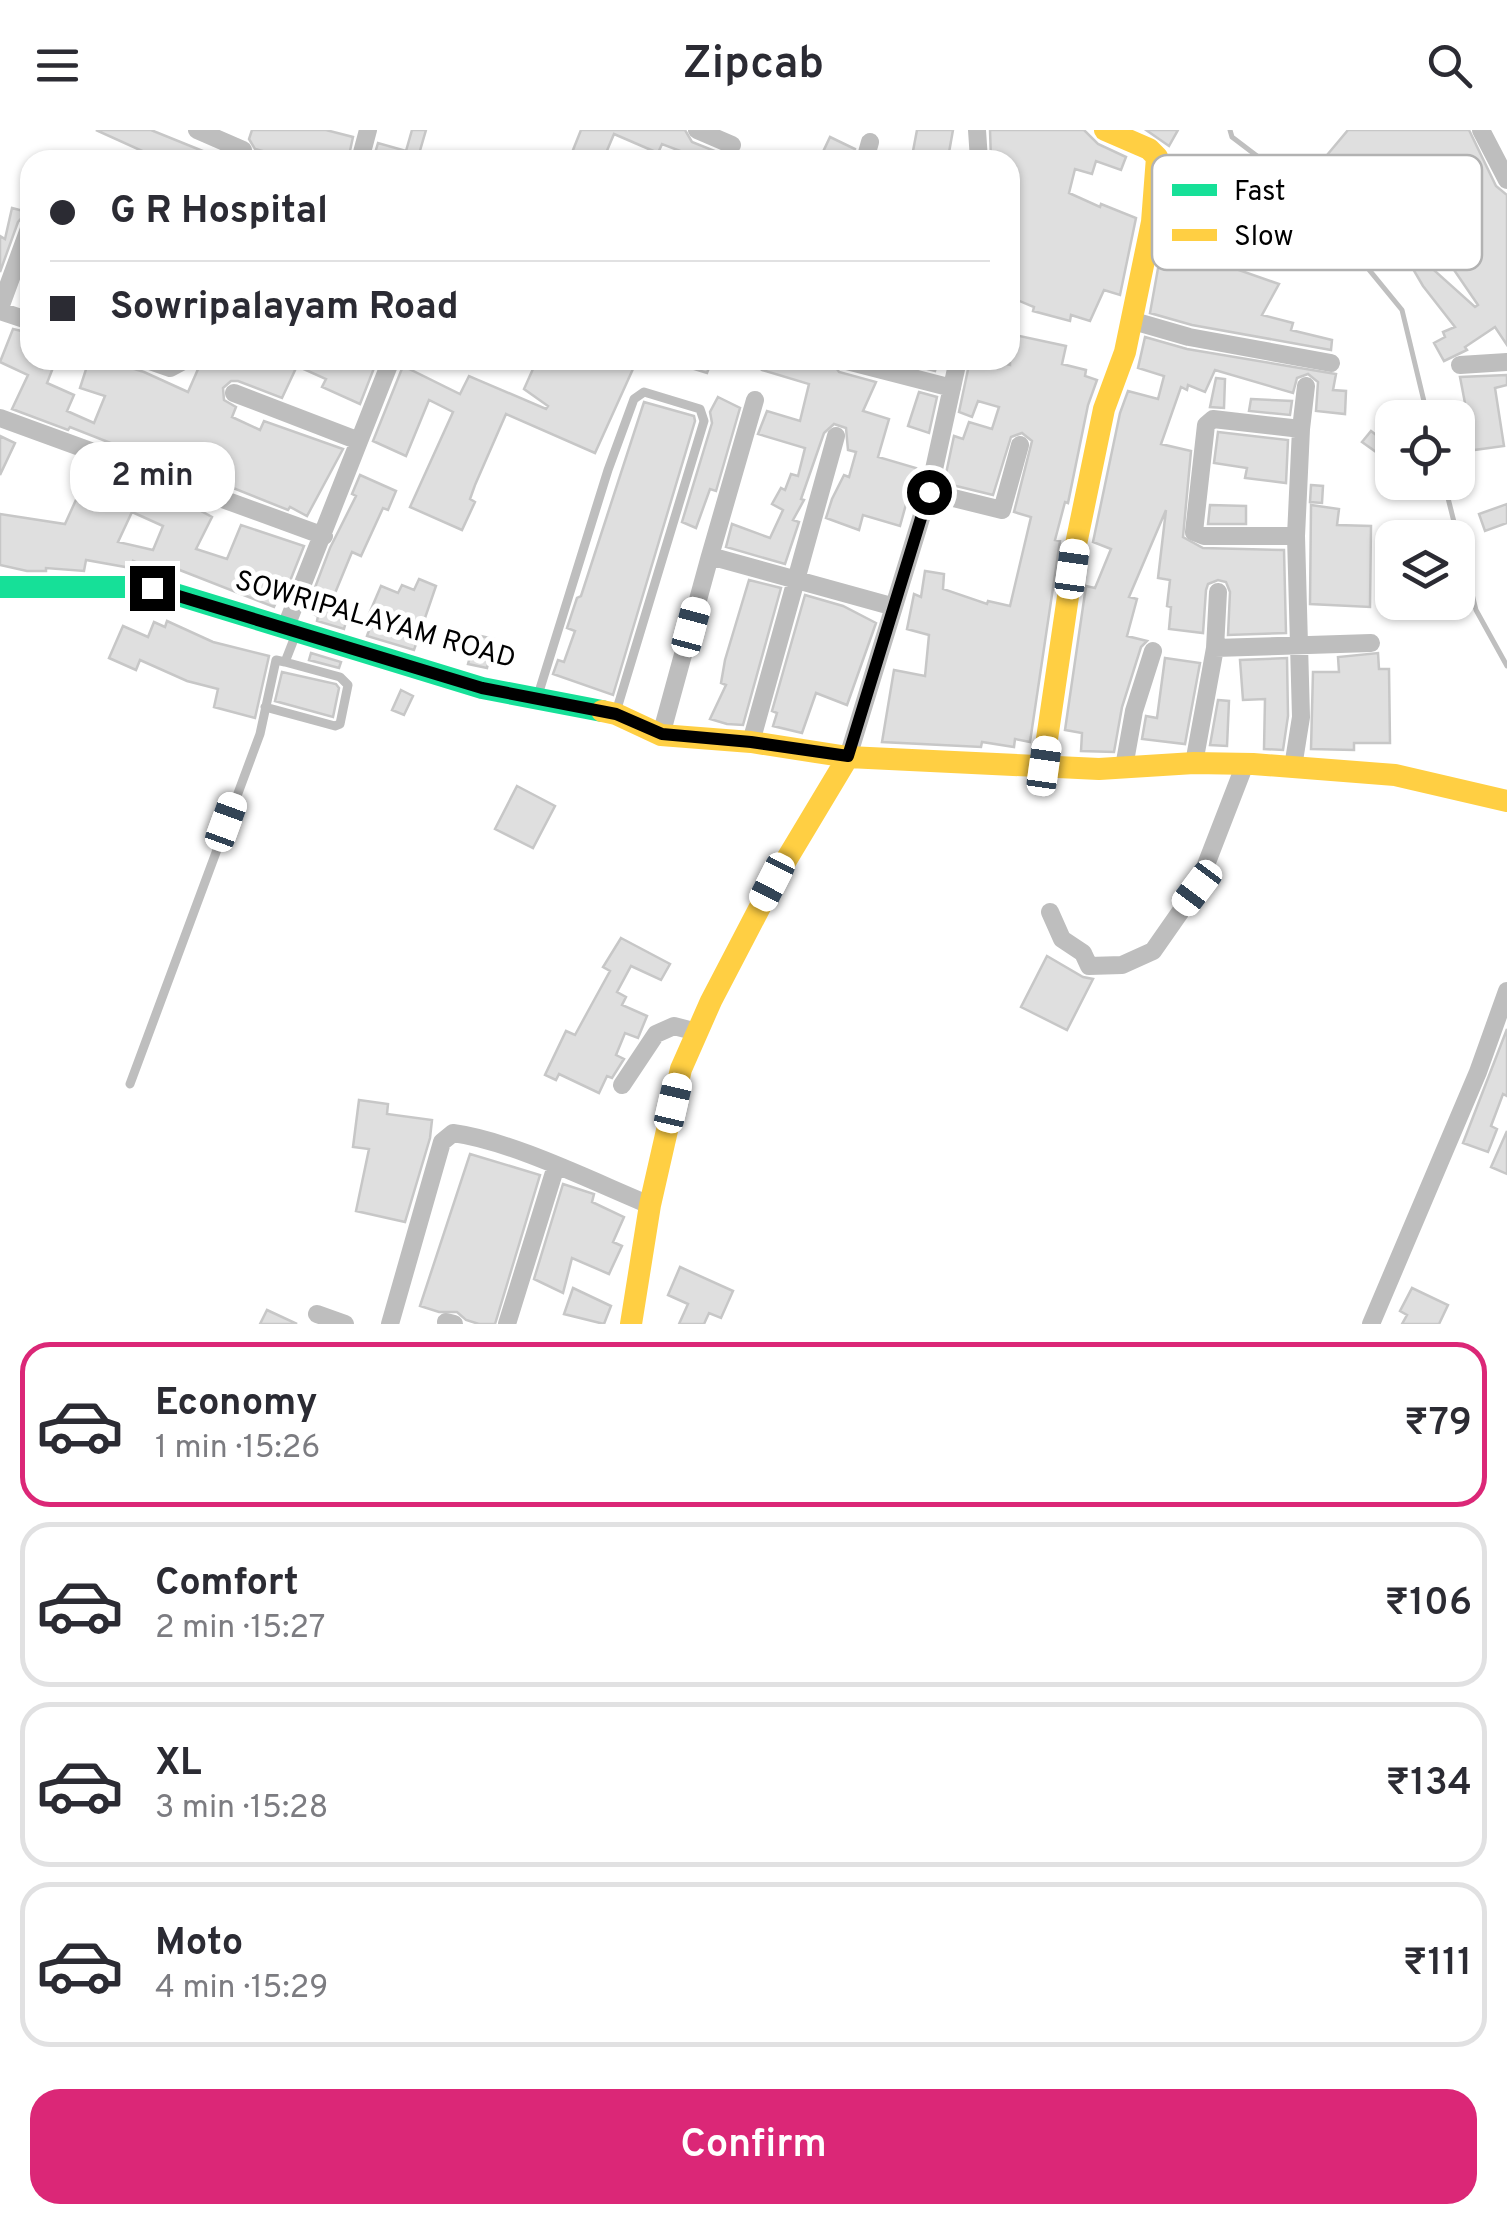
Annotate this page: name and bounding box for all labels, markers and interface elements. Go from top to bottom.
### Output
text: Zipcab [683,37,824,94]
icon: menu [30,38,85,93]
icon: search [1422,38,1477,93]
legend [1152,155,1482,270]
text: Fast [1234,175,1286,211]
text: G R Hospital [110,188,328,237]
text: Slow [1234,220,1293,256]
text: Sowripalayam Road [110,284,459,333]
map controls [1375,400,1475,620]
button: locate [1375,400,1475,500]
callout: 2 min [70,443,234,513]
text: 2 min [111,457,194,497]
route start [907,470,952,515]
button: layers [1375,520,1475,620]
car [1053,537,1091,601]
street label: SOWRIPALAYAM ROAD [231,564,519,678]
route end [130,566,175,611]
car [669,594,713,660]
car [1025,734,1063,798]
car [202,789,250,855]
car [745,848,799,916]
car [1167,855,1227,921]
car [652,1070,694,1136]
icon: car [35,1380,125,1470]
text: Economy [155,1380,317,1429]
text: ₹79 [1404,1400,1472,1449]
text: 1 min · 15:26 [155,1429,320,1469]
icon: car [35,1560,125,1650]
text: Comfort [155,1560,299,1609]
text: ₹106 [1384,1580,1472,1629]
text: 2 min · 15:27 [155,1609,325,1649]
icon: car [35,1740,125,1830]
text: XL [155,1740,202,1789]
text: ₹134 [1385,1760,1472,1809]
text: 3 min · 15:28 [155,1789,328,1829]
icon: car [35,1920,125,2010]
text: Moto [155,1920,243,1969]
text: ₹111 [1403,1940,1472,1989]
text: 4 min · 15:29 [155,1969,328,2009]
button: Confirm [30,2089,1477,2204]

